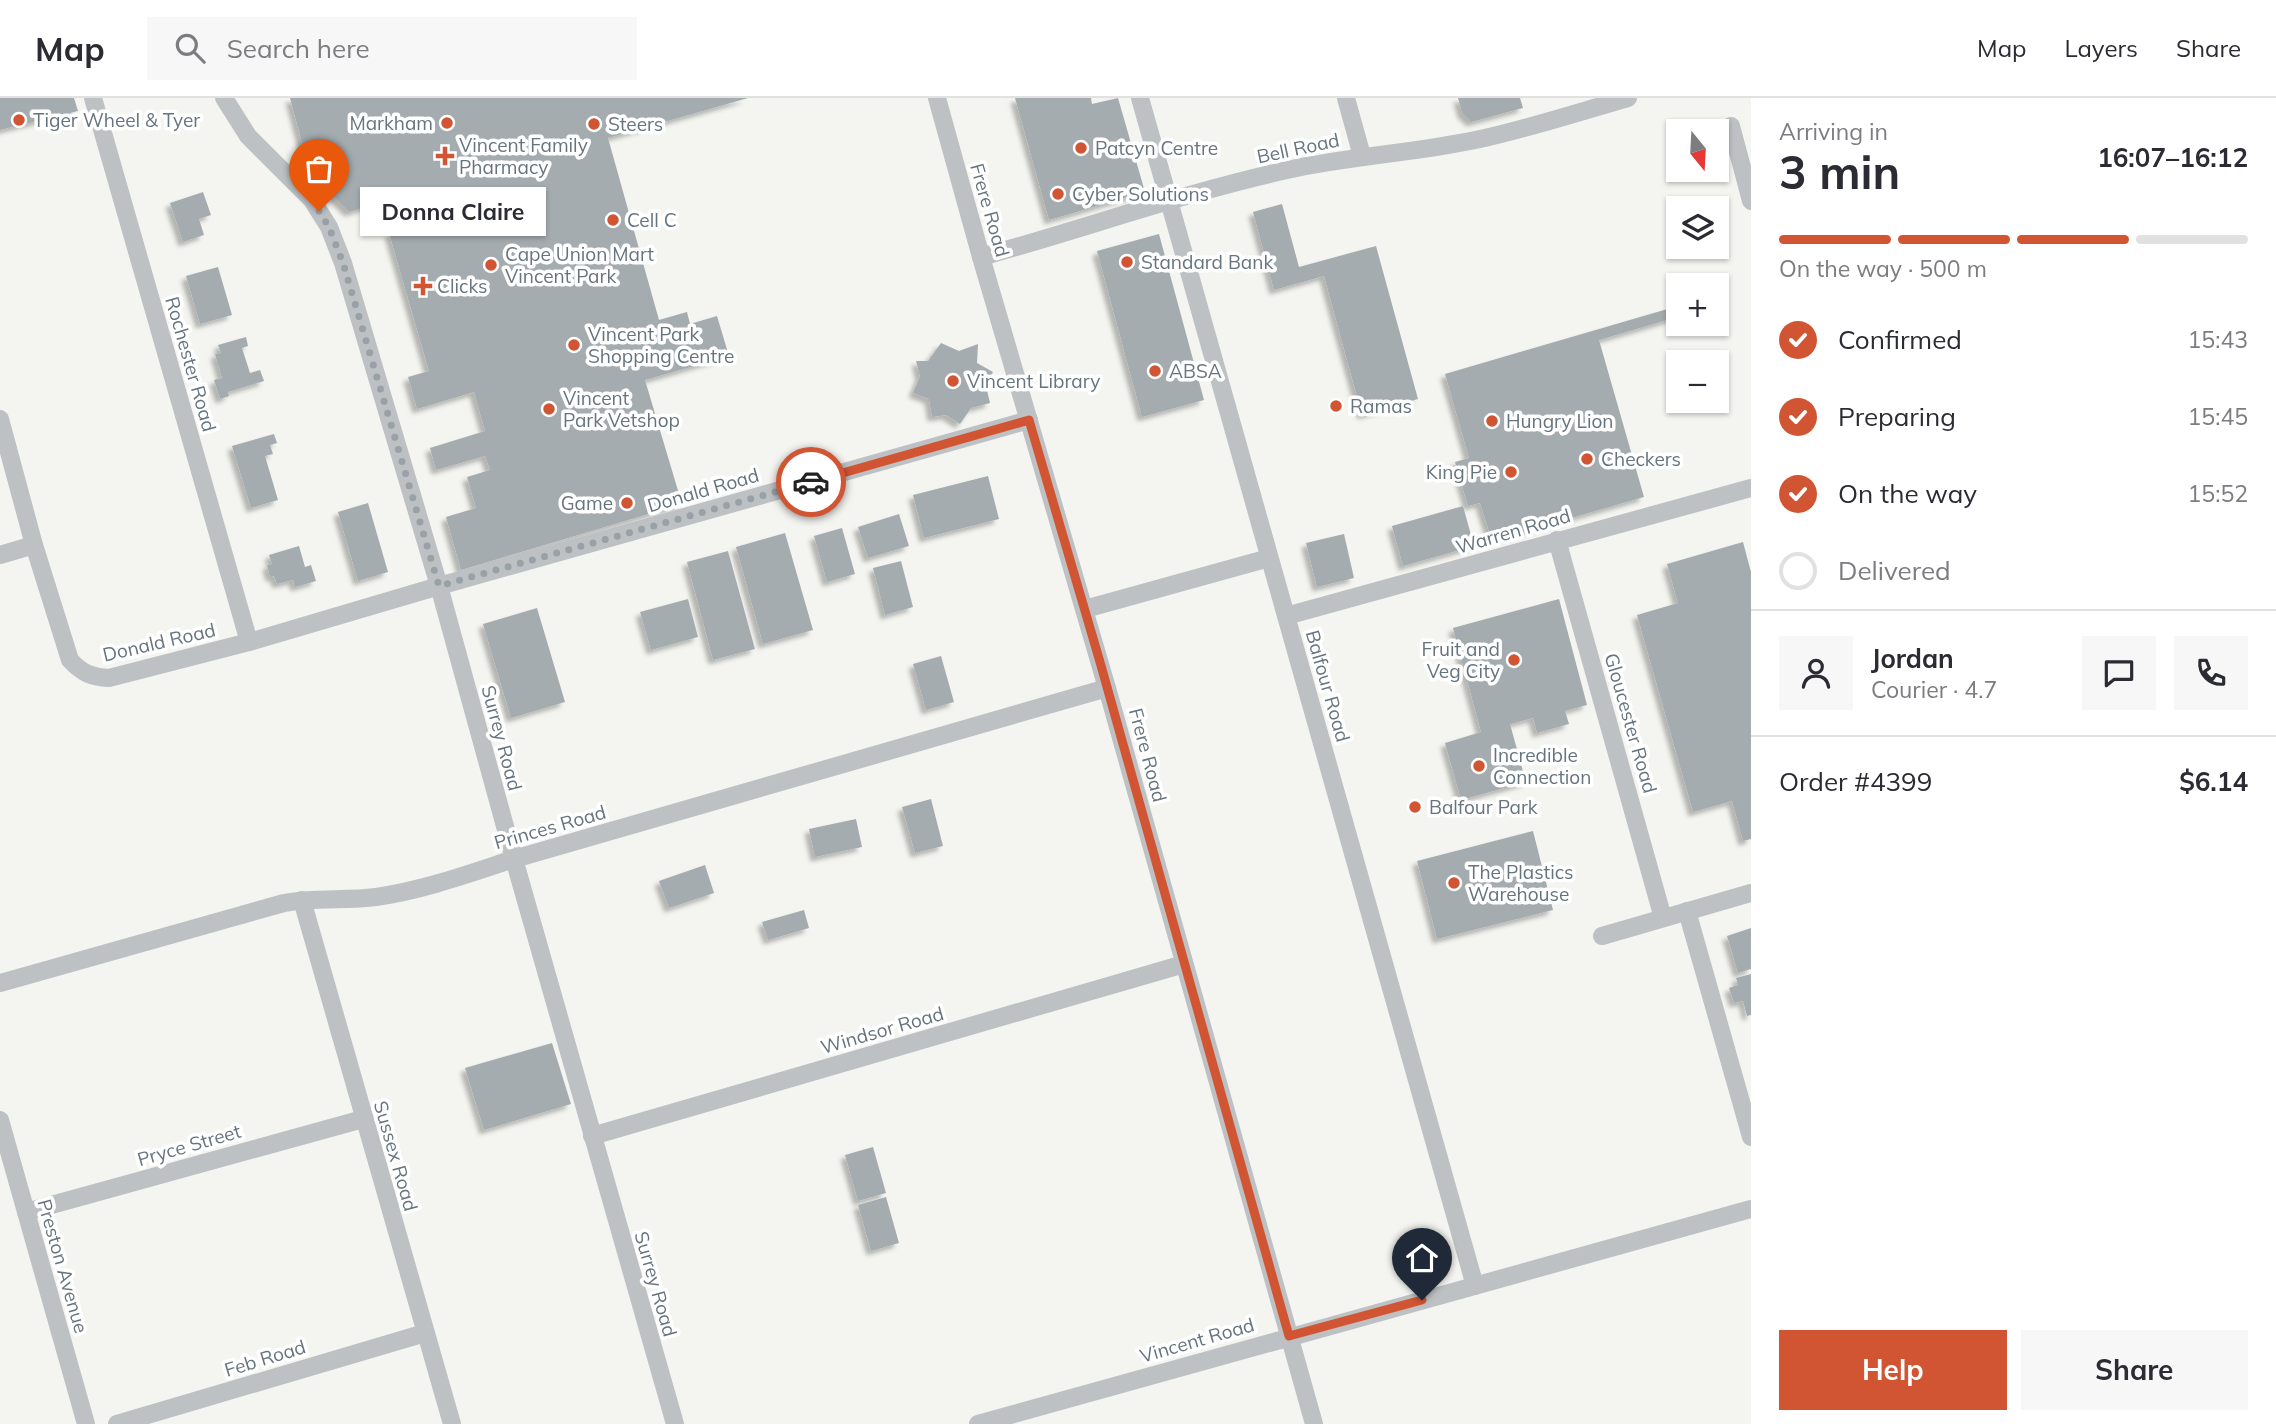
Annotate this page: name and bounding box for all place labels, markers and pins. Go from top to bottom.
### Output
place label: Tiger Wheel & Tyer [33,108,200,132]
place label: Markham [349,111,433,135]
marker: Tiger Wheel & Tyer [11,112,27,128]
place label: Steers [608,112,663,136]
marker: Markham [439,115,455,131]
marker: Steers [586,116,602,132]
place label: Vincent Family Pharmacy [459,133,588,179]
place label: Patcyn Centre [1095,136,1218,160]
pin [289,139,349,211]
marker: Patcyn Centre [1073,140,1089,156]
marker: Vincent Family Pharmacy [437,148,453,164]
place label: Cyber Solutions [1072,182,1209,206]
callout: Donna Claire [361,186,546,236]
marker: Cyber Solutions [1050,186,1066,202]
place label: Cell C [627,208,677,232]
marker: Cell C [605,212,621,228]
place label: Cape Union Mart Vincent Park [505,242,654,288]
place label: Standard Bank [1141,250,1273,274]
marker: Standard Bank [1119,254,1135,270]
marker: Cape Union Mart Vincent Park [483,257,499,273]
place label: Clicks [437,274,487,298]
marker: Clicks [415,278,431,294]
place label: Vincent Park Shopping Centre [588,322,734,368]
marker: Vincent Park Shopping Centre [566,337,582,353]
place label: ABSA [1169,359,1222,383]
marker: ABSA [1147,363,1163,379]
place label: Vincent Library [967,369,1100,393]
marker: Vincent Library [945,373,961,389]
place label: Vincent Park Vetshop [563,386,680,432]
place label: Ramas [1350,394,1412,418]
marker: Ramas [1328,398,1344,414]
marker: Vincent Park Vetshop [541,401,557,417]
place label: Hungry Lion [1506,409,1613,433]
marker: Hungry Lion [1484,413,1500,429]
place label: Checkers [1601,447,1681,471]
marker: Checkers [1579,451,1595,467]
place label: King Pie [1426,460,1497,484]
marker: King Pie [1503,464,1519,480]
place label: Game [561,491,613,515]
marker: Game [619,495,635,511]
place label: Fruit and Veg City [1422,637,1500,683]
marker: Fruit and Veg City [1506,652,1522,668]
place label: Incredible Connection [1493,743,1591,789]
marker: Incredible Connection [1471,758,1487,774]
place label: Balfour Park [1429,795,1538,819]
marker: Balfour Park [1407,799,1423,815]
place label: The Plastics Warehouse [1468,860,1574,906]
marker: The Plastics Warehouse [1446,875,1462,891]
pin [1392,1228,1452,1300]

